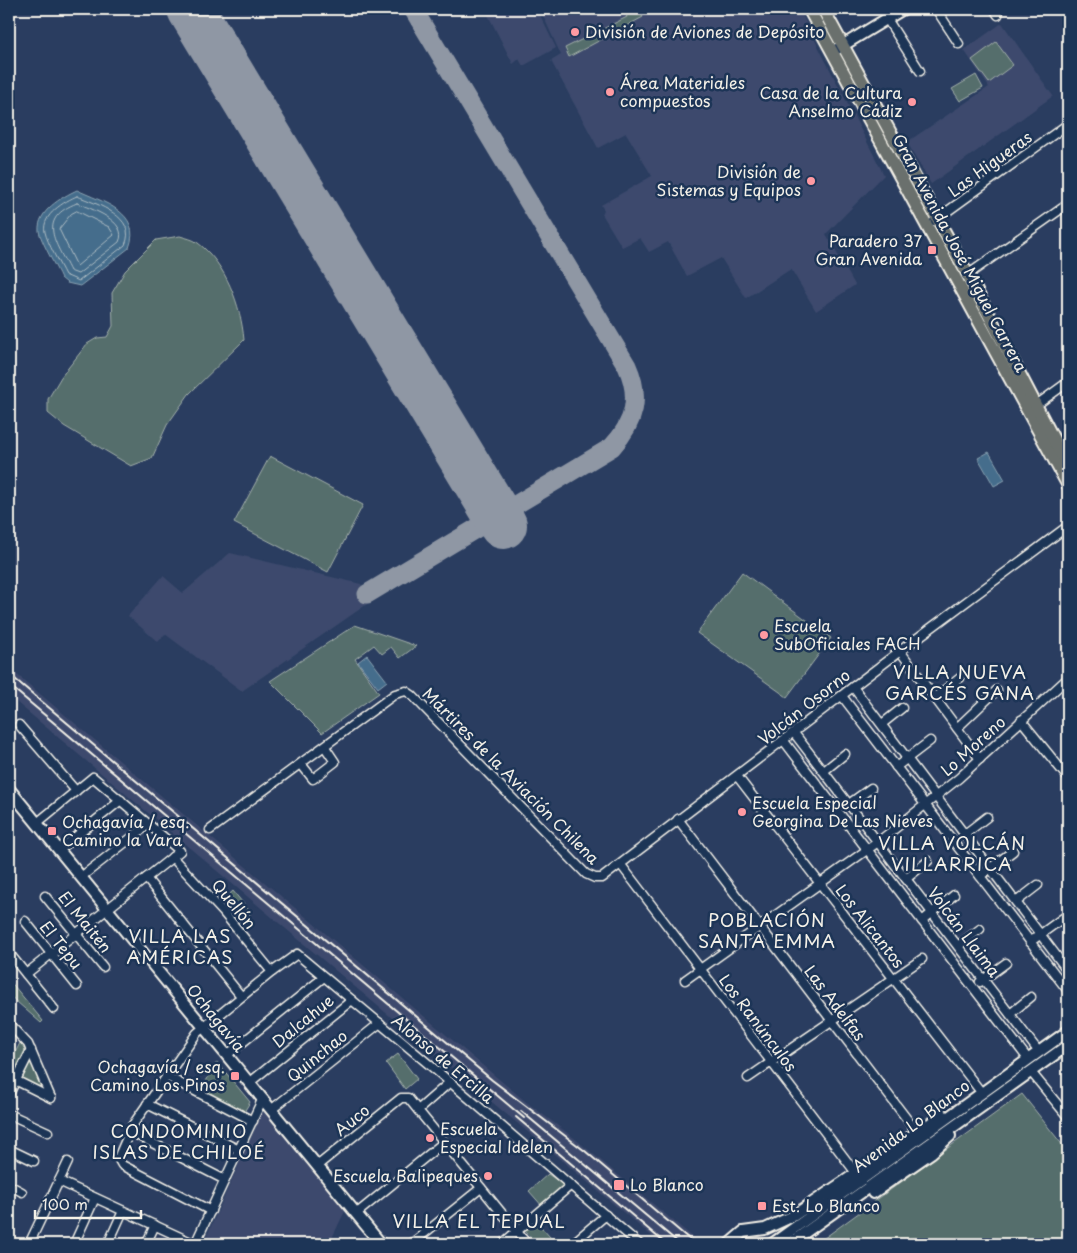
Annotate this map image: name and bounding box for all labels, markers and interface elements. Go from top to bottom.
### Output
place label: División de Aviones de Depósito [585,19,825,43]
marker: División de Aviones de Depósito [569,26,581,38]
place label: Área Materiales compuestos [620,70,745,112]
place label: Casa de la Cultura Anselmo Cádiz [760,80,902,122]
marker: Área Materiales compuestos [604,86,616,98]
marker: Casa de la Cultura Anselmo Cádiz [906,96,918,108]
street label: Las Higueras [942,124,1036,202]
street label: Gran Avenida José Miguel Carrera [888,129,1034,376]
place label: División de Sistemas y Equipos [657,159,801,201]
marker: División de Sistemas y Equipos [805,175,817,187]
place label: Paradero 37 Gran Avenida [815,228,922,270]
marker: Paradero 37 Gran Avenida [926,244,938,256]
place label: Escuela SubOficiales FACH [774,613,921,655]
marker: Escuela SubOficiales FACH [758,629,770,641]
district label: VILLA NUEVA GARCÉS GANA [885,658,1035,706]
street label: Volcán Osorno [752,662,855,750]
street label: Mártires de la Aviación Chilena [418,681,606,869]
street label: Lo Moreno [935,709,1010,781]
place label: Escuela Especial Georgina De Las Nieves [752,790,933,832]
marker: Escuela Especial Georgina De Las Nieves [736,806,748,818]
place label: Ochagavía / esq. Camino la Vara [62,809,189,851]
marker: Ochagavía / esq. Camino la Vara [46,825,58,837]
district label: VILLA VOLCÁN VILLARRICA [878,829,1026,877]
street label: Quellón [207,873,263,934]
street label: Los Alicantos [830,878,911,972]
street label: Volcán Llaima [923,881,1007,982]
street label: El Maitén [53,885,118,957]
district label: POBLACIÓN SANTA EMMA [698,906,836,954]
street label: El Tepu [35,915,89,974]
district label: VILLA LAS AMÉRICAS [126,922,234,970]
street label: Las Adelfas [799,959,872,1045]
street label: Los Ranúnculos [714,969,803,1076]
street label: Ochagavía [182,978,252,1057]
street label: Dalcahue [266,988,338,1053]
street label: Alonso de Ercilla [387,1008,500,1108]
street label: Quinchao [281,1023,352,1087]
place label: Ochagavía / esq. Camino Los Pinos [90,1054,225,1096]
marker: Ochagavía / esq. Camino Los Pinos [229,1070,241,1082]
street label: Avenida Lo Blanco [847,1073,974,1177]
street label: Auco [329,1097,374,1141]
place label: Escuela Especial Idelen [440,1116,553,1158]
district label: CONDOMINIO ISLAS DE CHILOÉ [92,1117,266,1165]
marker: Escuela Especial Idelen [424,1132,436,1144]
place label: Escuela Balipeques [333,1163,478,1187]
marker: Escuela Balipeques [482,1170,494,1182]
place label: Lo Blanco [630,1172,704,1196]
marker: Lo Blanco [612,1178,626,1192]
scale bar [35,1188,141,1220]
text: 100 m [42,1192,88,1215]
place label: Est. Lo Blanco [772,1193,880,1217]
marker: Est. Lo Blanco [756,1200,768,1212]
district label: VILLA EL TEPUAL [392,1207,566,1234]

